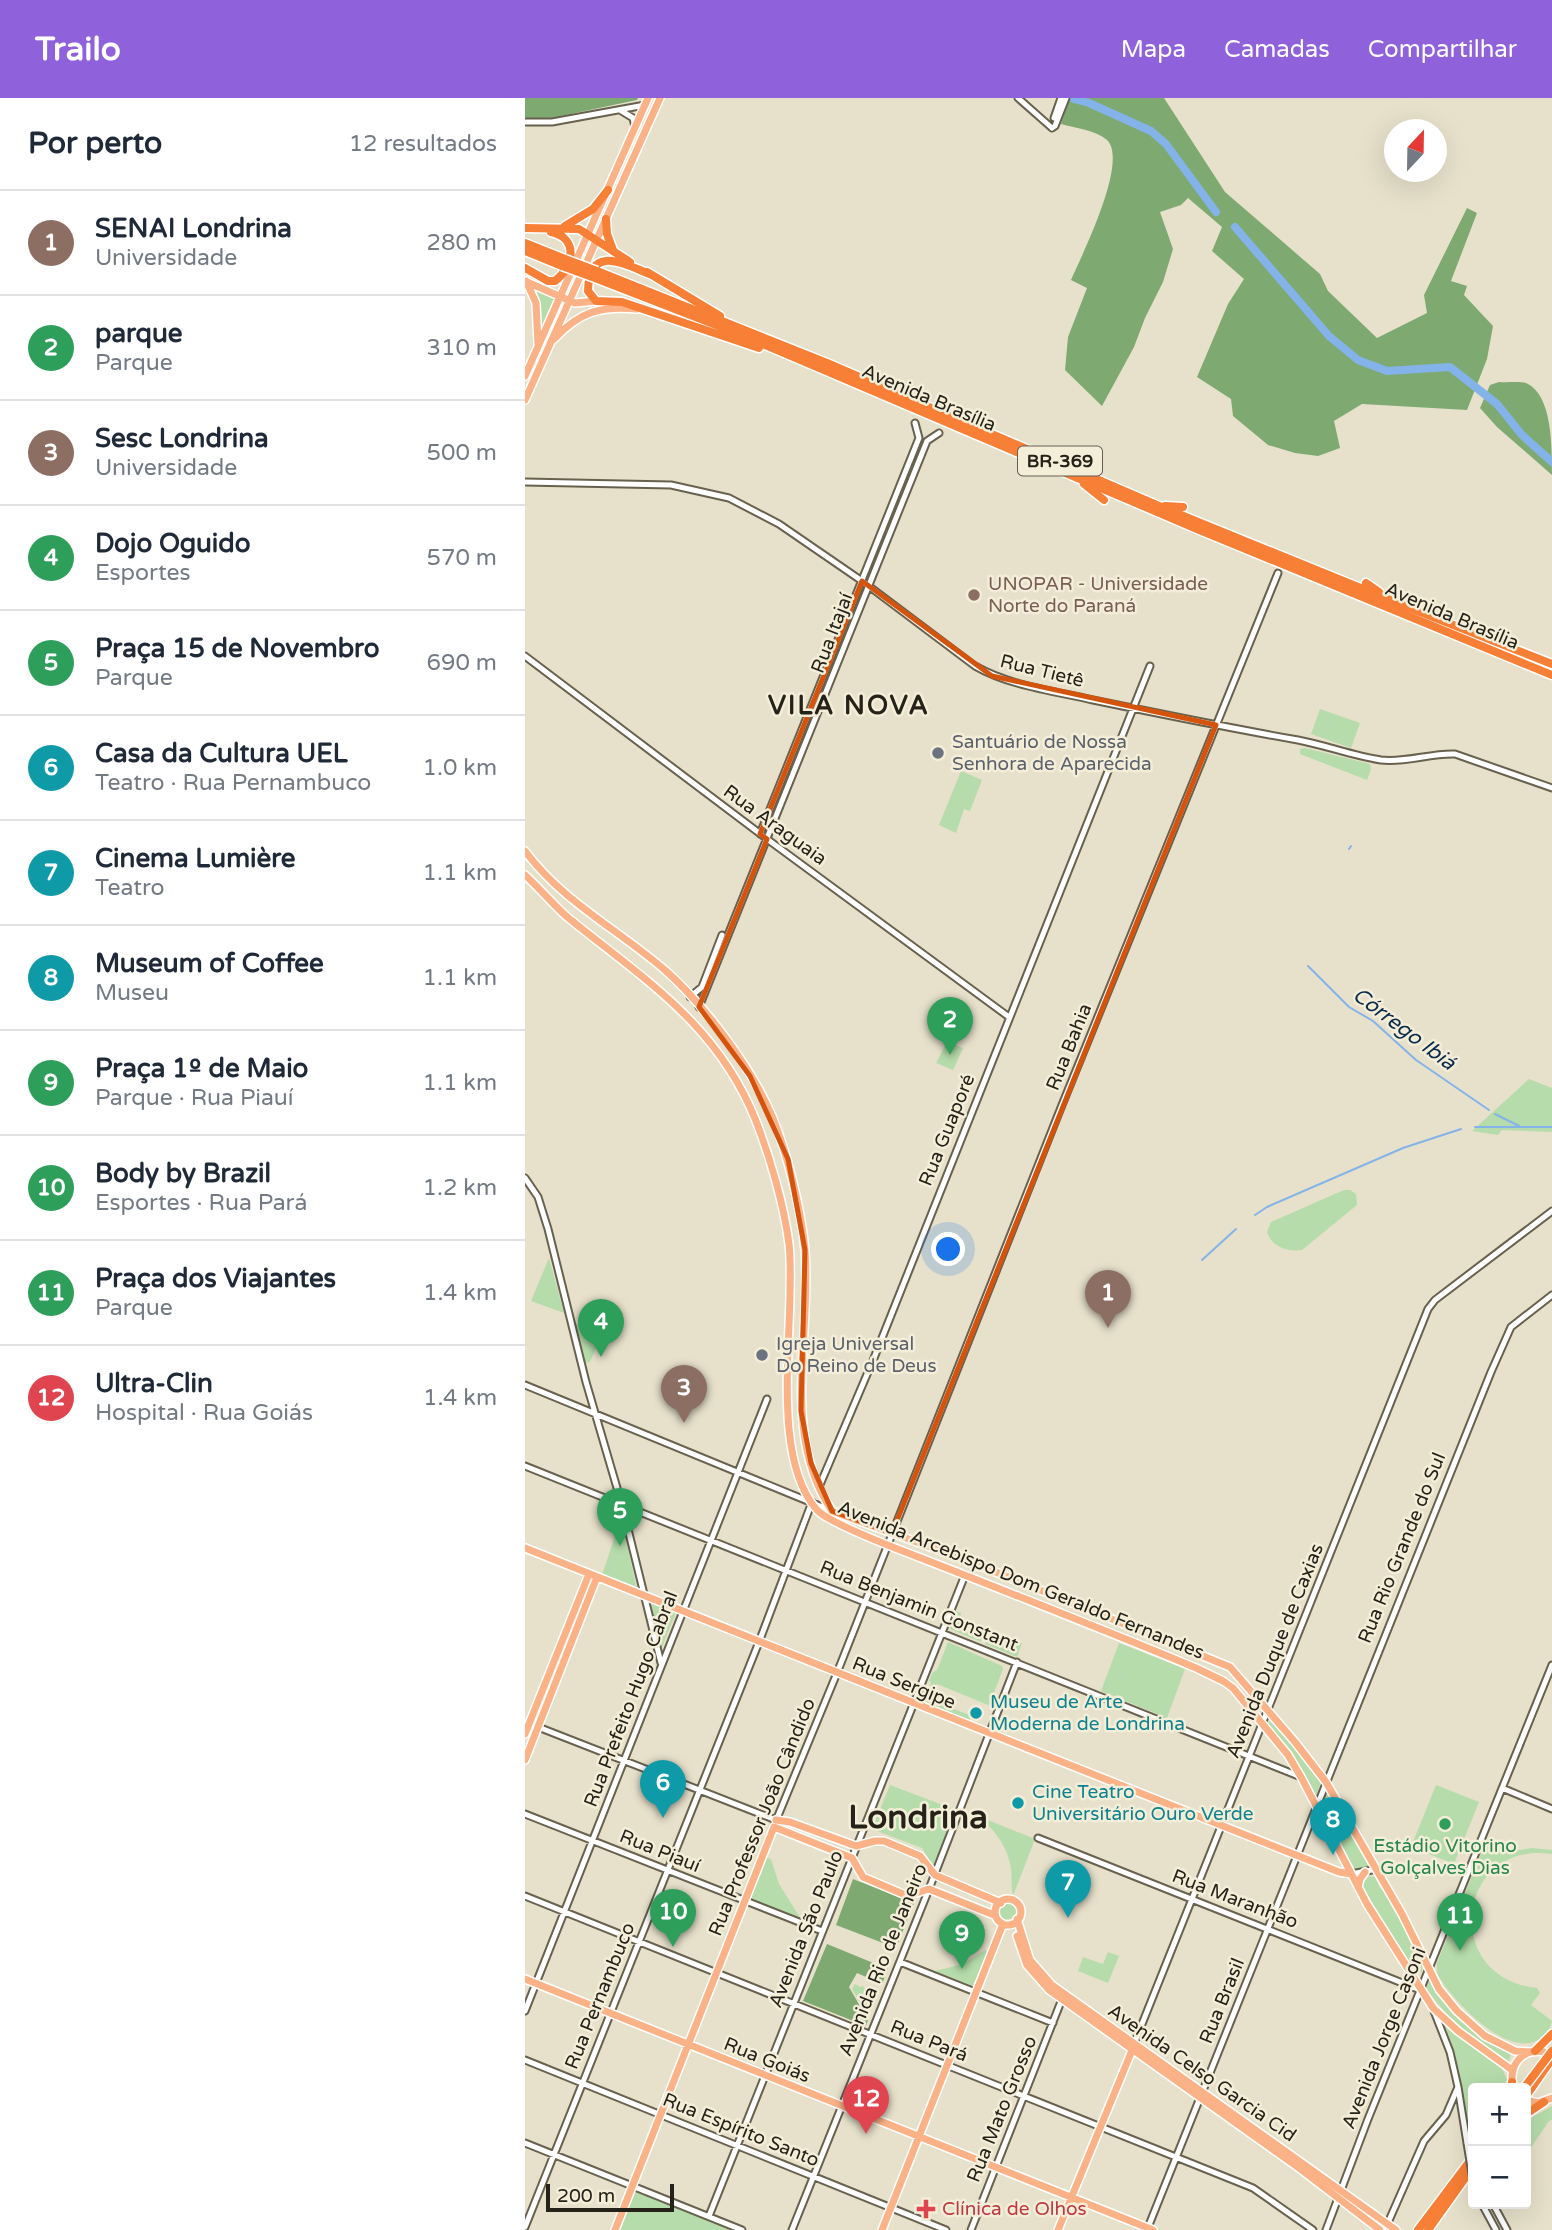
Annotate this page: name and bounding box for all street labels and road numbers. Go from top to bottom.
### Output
street label: Avenida Brasília [859,360,999,436]
road number: BR-369 [1018,446,1102,475]
street label: Avenida Brasília [1382,578,1522,654]
street label: Rua Itajaí [807,590,857,676]
street label: Rua Tietê [998,650,1086,692]
street label: Rua Araguaia [719,780,831,870]
street label: Rua Bahia [1042,1000,1096,1094]
street label: Rua Guaporé [915,1071,979,1189]
street label: Rua Rio Grande do Sul [1354,1450,1450,1646]
street label: Avenida Arcebispo Dom Geraldo Fernandes [835,1496,1207,1664]
street label: Avenida Duque de Caxias [1222,1541,1328,1761]
street label: Rua Benjamin Constant [817,1556,1021,1656]
street label: Rua Prefeito Hugo Cabral [580,1588,682,1810]
street label: Rua Sergipe [849,1652,959,1714]
street label: Rua Professor João Cândido [704,1695,820,1939]
street label: Rua Piauí [616,1825,704,1877]
street label: Avenida São Paulo [764,1847,848,2011]
street label: Avenida Rio de Janeiro [834,1861,932,2059]
street label: Rua Maranhão [1169,1865,1301,1933]
street label: Rua Pernambuco [561,1920,639,2072]
street label: Avenida Jorge Casoni [1337,1944,1431,2132]
street label: Rua Brasil [1195,1955,1249,2047]
street label: Avenida Celso Garcia Cid [1104,2000,1300,2146]
street label: Rua Pará [887,2016,971,2066]
street label: Rua Goiás [721,2033,813,2087]
street label: Rua Mato Grosso [963,2033,1041,2185]
street label: Rua Espírito Santo [660,2089,822,2171]

